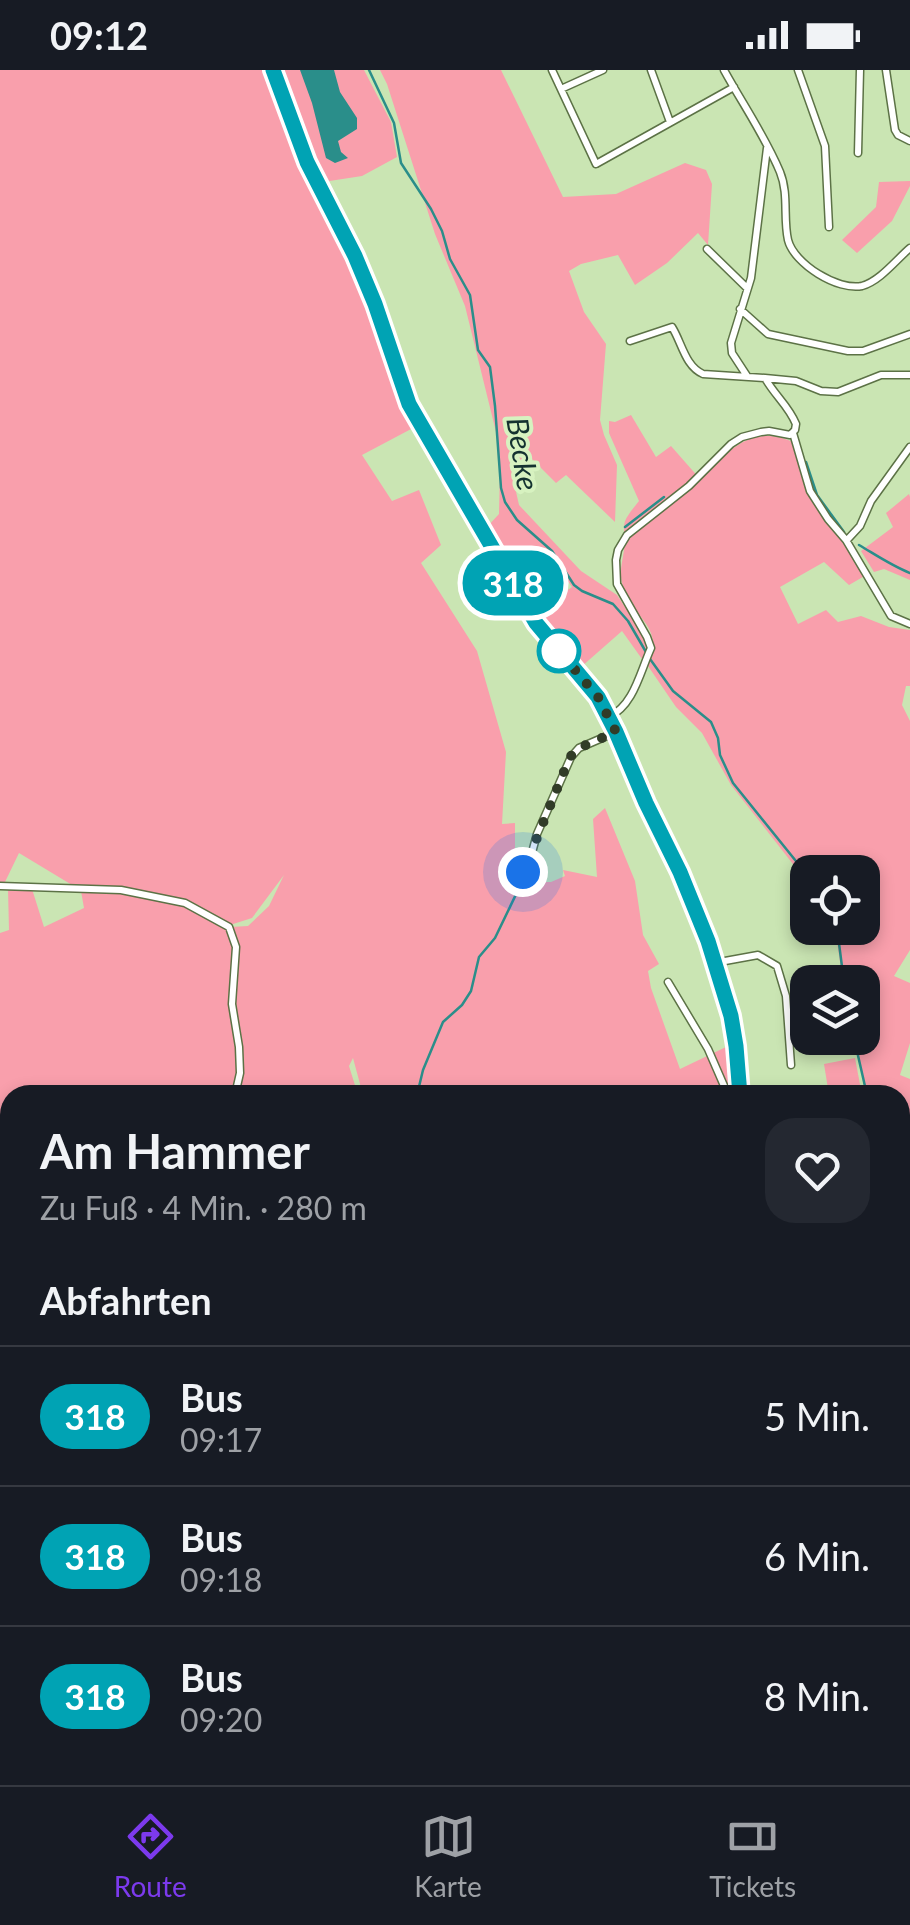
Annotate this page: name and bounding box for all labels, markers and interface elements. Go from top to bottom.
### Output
text: 09:12 [50,12,148,58]
water label: Becke [500,415,548,493]
line badge: 318 [456,550,570,616]
text: 318 [483,562,543,604]
unlabelled marker [538,630,580,672]
your location [498,847,548,897]
map controls [790,855,880,1055]
button: locate [790,855,880,945]
button: layers [790,965,880,1055]
button: heart [765,1118,870,1223]
text: Am Hammer [40,1122,310,1179]
text: Zu Fuß · 4 Min. · 280 m [40,1188,367,1227]
text: Abfahrten [40,1277,212,1323]
text: Bus [180,1374,243,1420]
text: 5 Min. [764,1393,870,1439]
text: 318 [65,1395,125,1437]
text: 09:17 [180,1420,262,1459]
text: Bus [180,1514,243,1560]
text: 6 Min. [764,1533,870,1579]
text: 318 [65,1535,125,1577]
text: 09:18 [180,1560,262,1599]
text: Bus [180,1654,243,1700]
text: 8 Min. [764,1673,870,1719]
text: 318 [65,1675,125,1717]
text: 09:20 [180,1700,262,1739]
tab: Route [114,1809,187,1903]
tab: Karte [414,1809,482,1903]
tab: Tickets [709,1809,796,1903]

